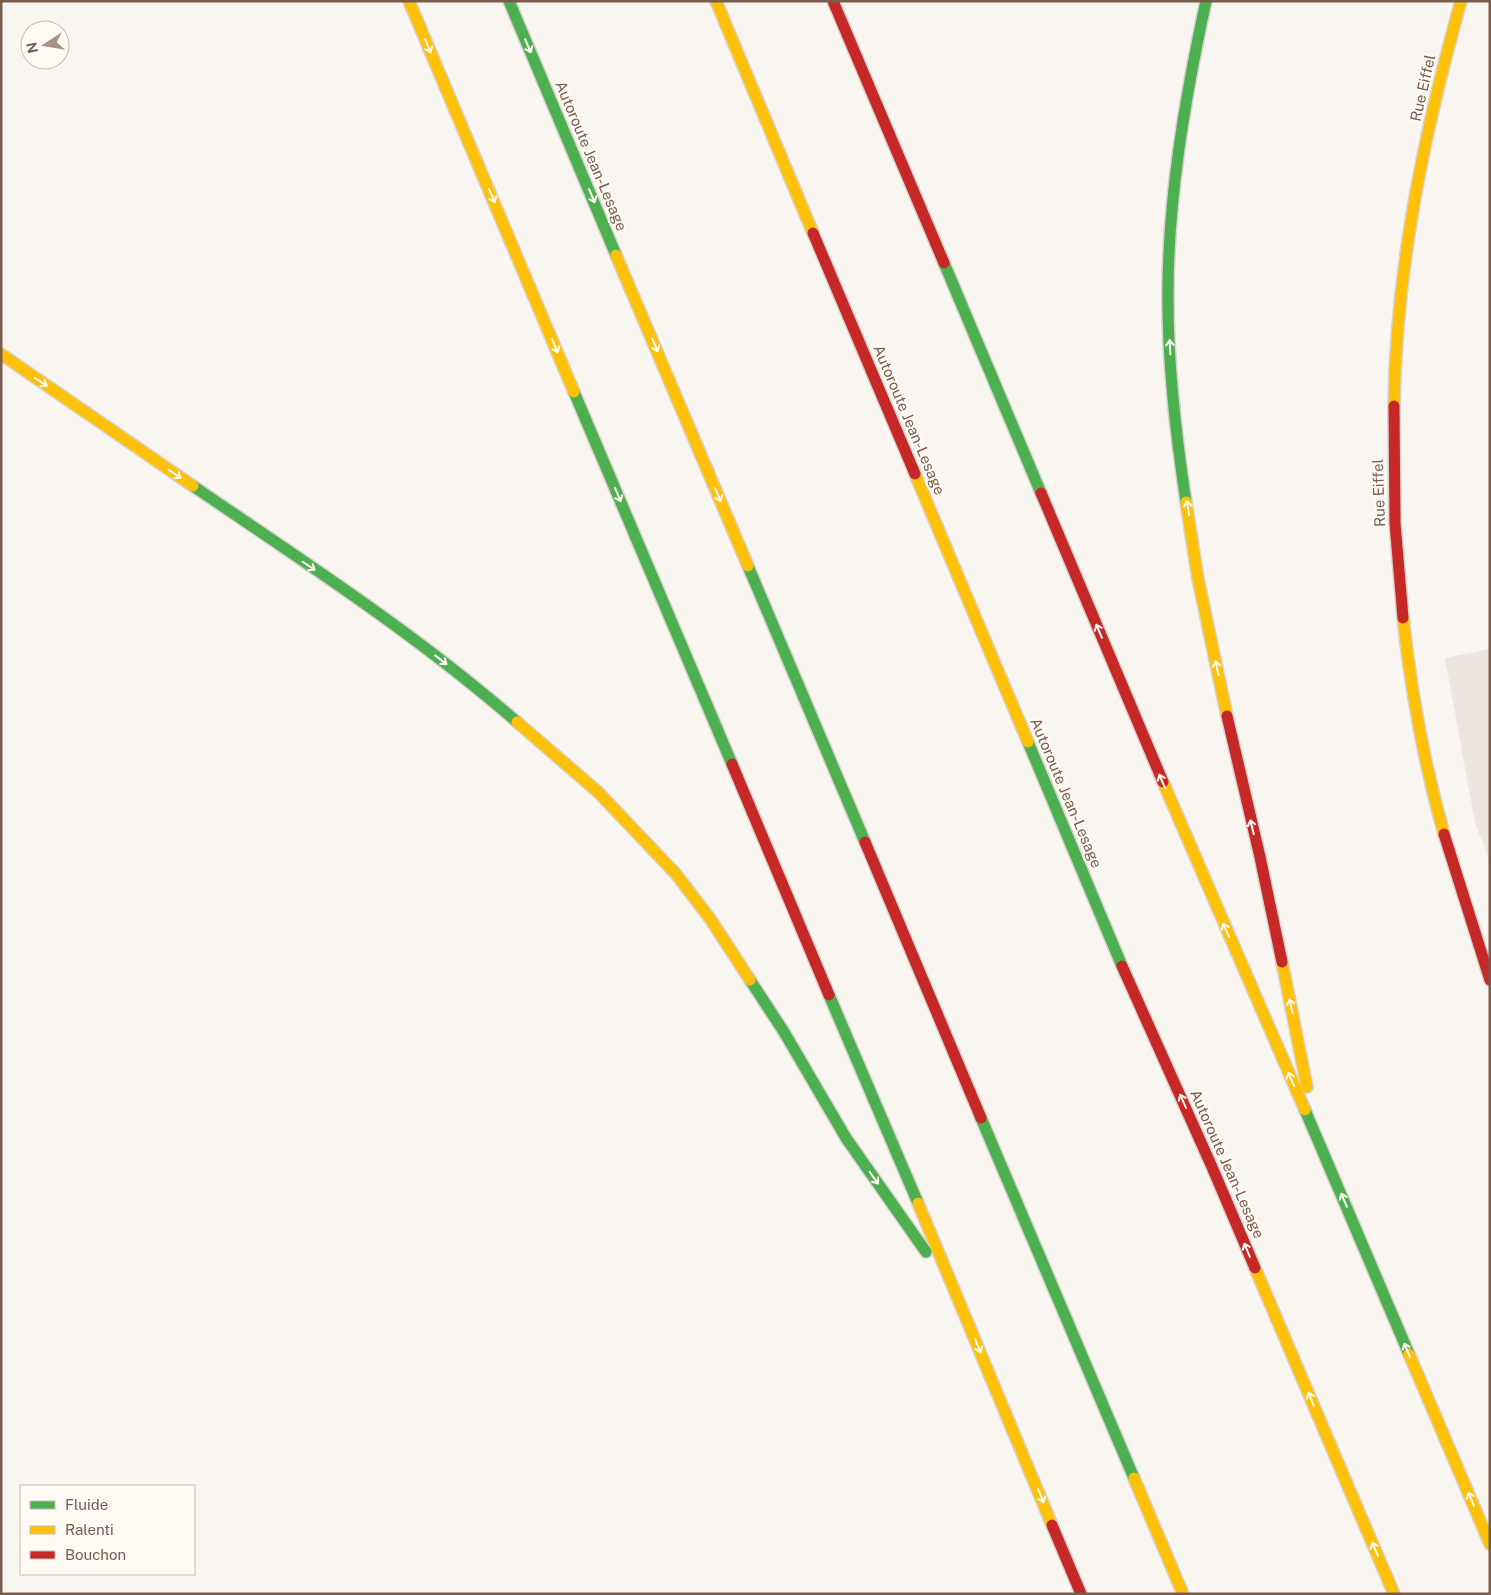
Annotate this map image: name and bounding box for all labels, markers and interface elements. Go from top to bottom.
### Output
north arrow [20,20,70,70]
one-way arrow [424,38,434,53]
one-way arrow [524,38,534,53]
text: N [23,41,41,55]
street label: Rue Eiffel [1407,53,1438,123]
street label: Autoroute Jean-Lesage [552,78,631,233]
one-way arrow [487,188,497,203]
one-way arrow [587,188,597,203]
one-way arrow [550,338,560,353]
one-way arrow [652,338,661,353]
one-way arrow [1165,339,1174,355]
street label: Autoroute Jean-Lesage [870,342,949,497]
one-way arrow [34,377,48,387]
street label: Rue Eiffel [1369,459,1388,527]
one-way arrow [168,469,182,479]
one-way arrow [614,487,623,502]
one-way arrow [714,487,724,502]
one-way arrow [1182,500,1192,516]
one-way arrow [302,561,316,571]
one-way arrow [1094,624,1104,639]
one-way arrow [435,655,448,666]
one-way arrow [1212,660,1221,676]
street label: Autoroute Jean-Lesage [1027,715,1106,870]
one-way arrow [1157,774,1167,789]
one-way arrow [1247,819,1256,835]
one-way arrow [1221,923,1231,938]
one-way arrow [1285,999,1295,1015]
one-way arrow [1286,1072,1296,1087]
street label: Autoroute Jean-Lesage [1187,1087,1268,1241]
one-way arrow [1177,1094,1187,1109]
one-way arrow [869,1171,879,1185]
one-way arrow [1338,1193,1348,1208]
one-way arrow [1242,1243,1252,1258]
one-way arrow [974,1338,984,1353]
one-way arrow [1402,1343,1412,1358]
one-way arrow [1306,1392,1315,1407]
legend [20,1485,195,1575]
one-way arrow [1036,1488,1046,1503]
one-way arrow [1465,1492,1475,1507]
text: Fluide [65,1496,108,1513]
text: Ralenti [65,1521,114,1538]
one-way arrow [1369,1542,1379,1557]
text: Bouchon [65,1546,126,1563]

